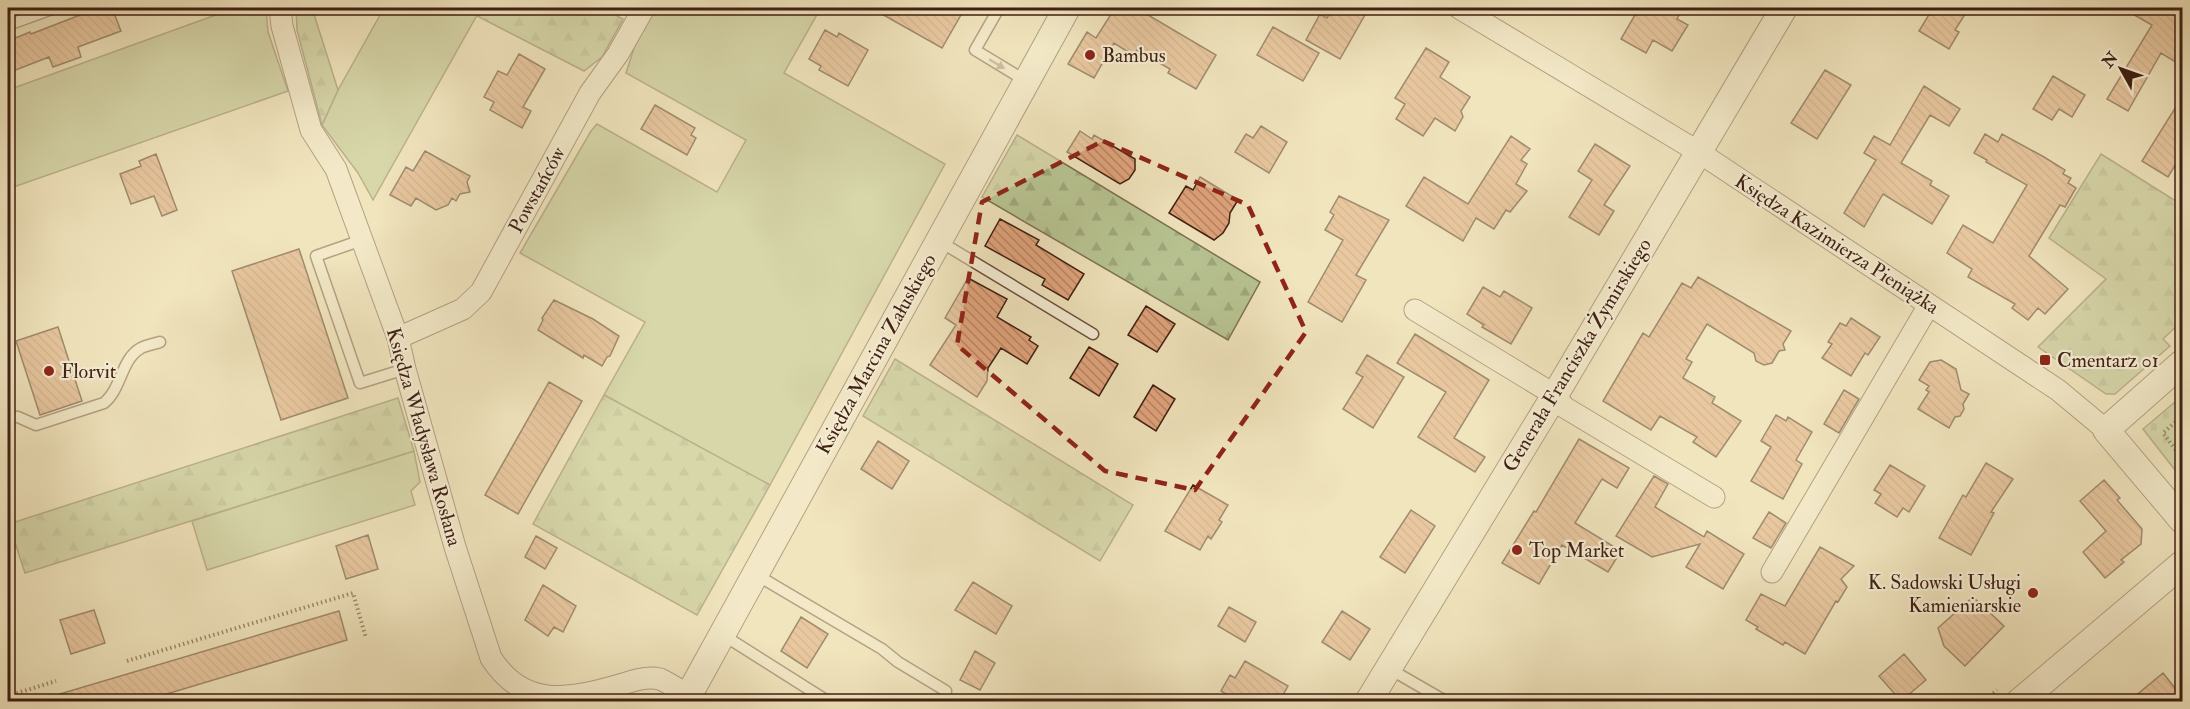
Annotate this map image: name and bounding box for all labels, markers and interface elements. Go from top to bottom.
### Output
north arrow [2091,39,2151,99]
place label: Bambus [1102,43,1166,68]
marker: Bambus [1083,48,1097,62]
text: N [2097,48,2123,73]
one-way arrow [989,59,1006,69]
street label: Powstańców [503,142,571,237]
street label: Księdza Kazimierza Pieniążka [1730,169,1945,320]
street label: Generała Franciszka Żymirskiego [1496,233,1657,476]
street label: Księdza Marcina Załuskiego [810,249,942,459]
street label: Księdza Władysława Rosłana [381,325,467,550]
place label: Cmentarz 01 [2057,348,2159,373]
marker: Cmentarz 01 [2038,353,2052,367]
place label: Florvit [61,359,117,384]
marker: Florvit [42,364,56,378]
place label: Top Market [1529,538,1625,564]
marker: Top Market [1510,543,1524,557]
place label: K. Sadowski Usługi Kamieniarskie [1868,570,2021,618]
marker: K. Sadowski Usługi Kamieniarskie [2026,586,2040,600]

